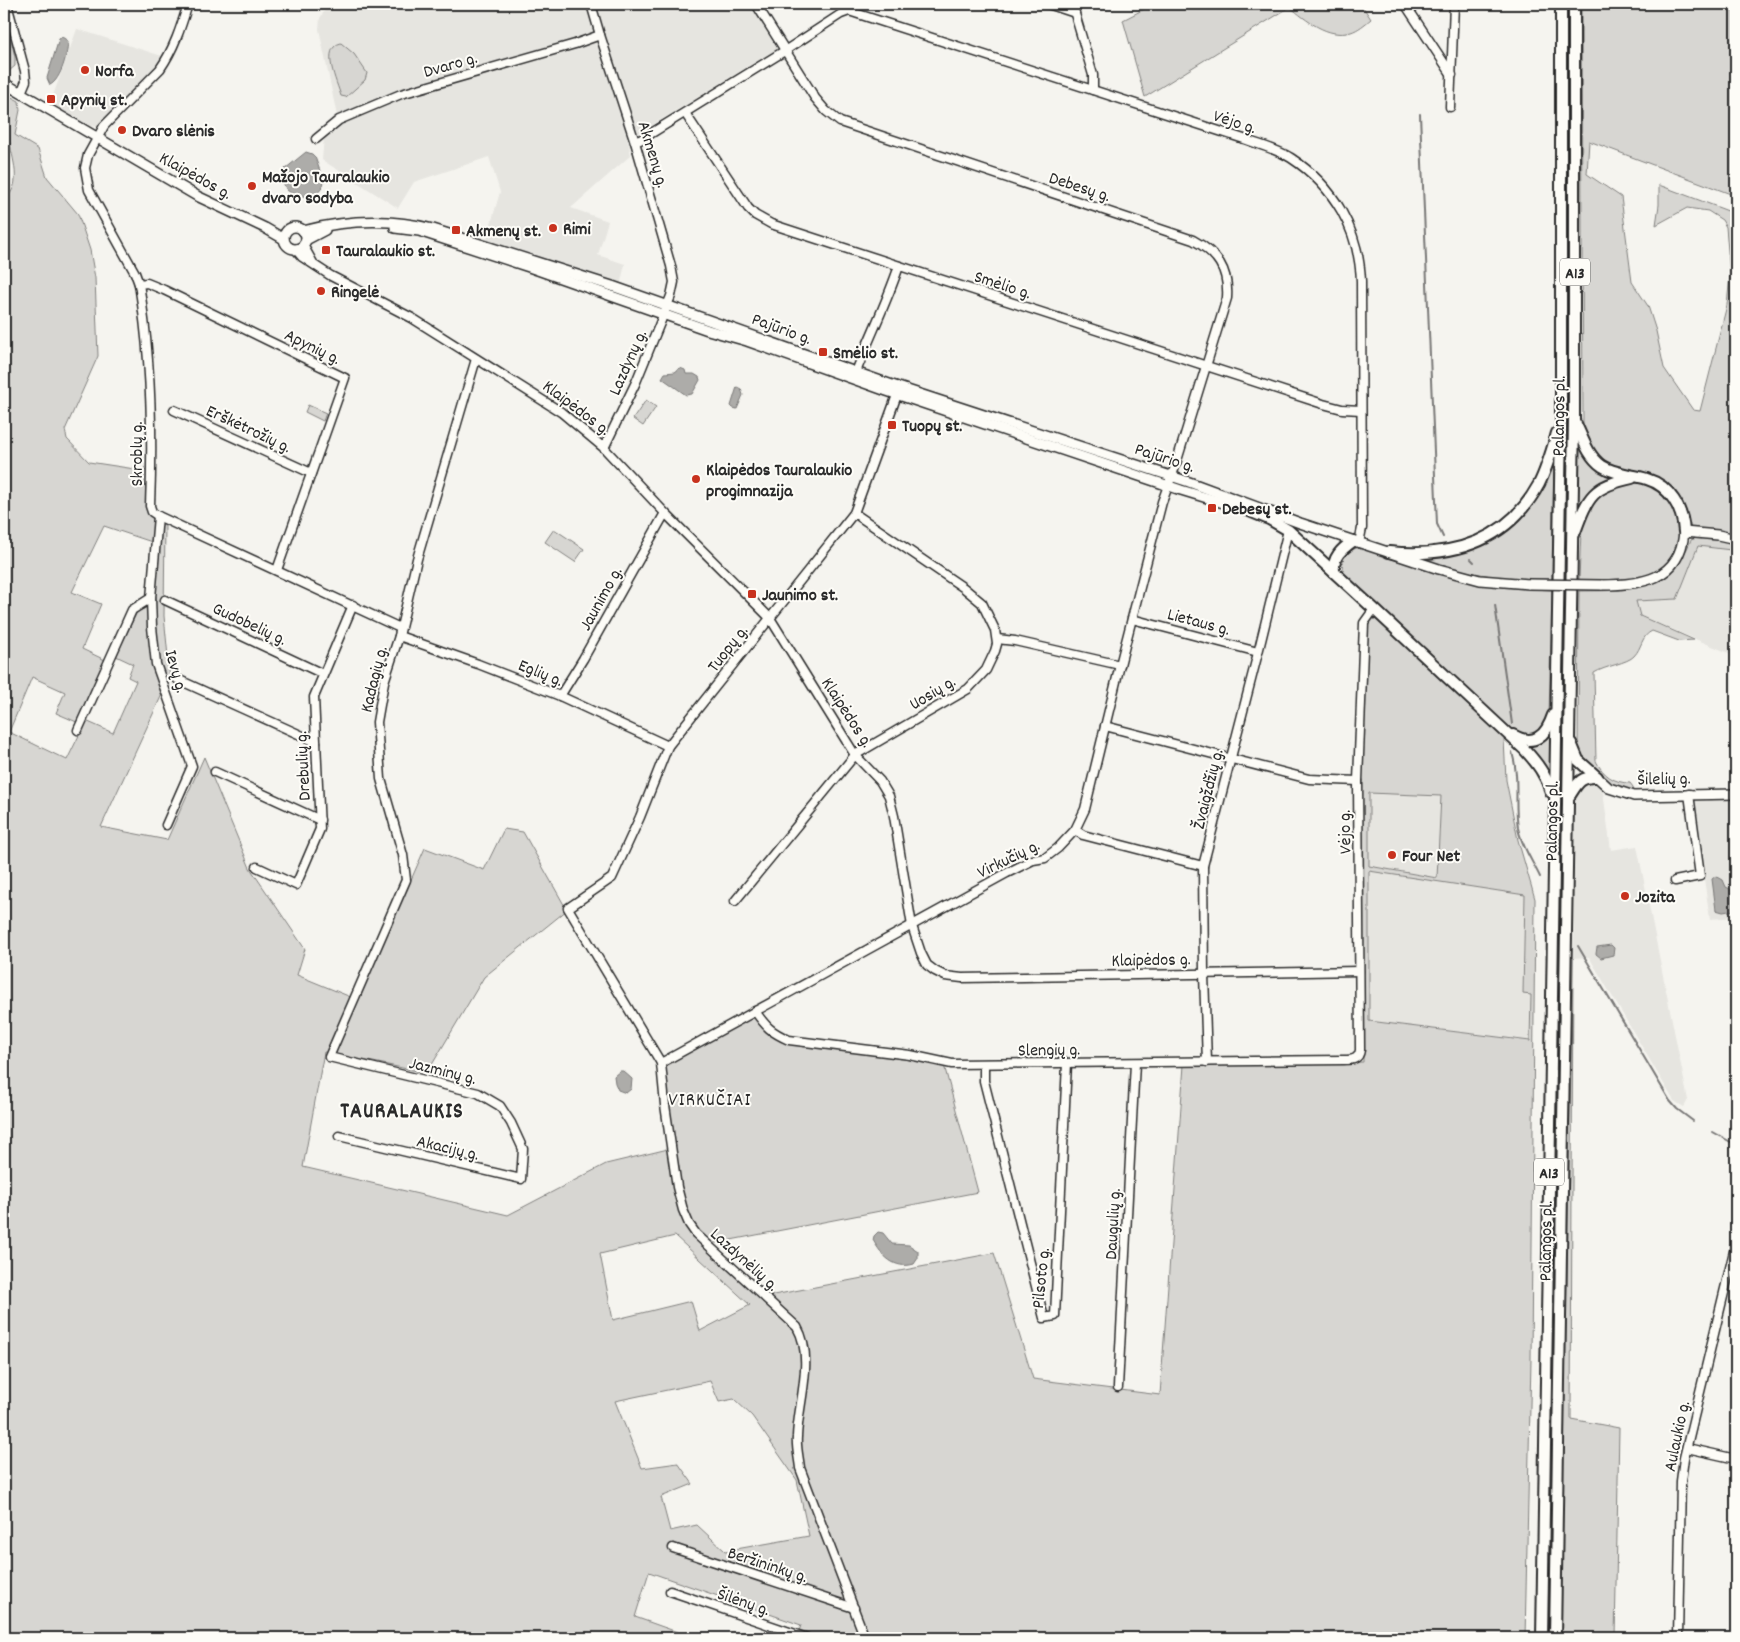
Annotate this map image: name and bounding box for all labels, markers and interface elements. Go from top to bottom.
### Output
street label: Dvaro g. [421,47,481,86]
place label: Norfa [95,60,134,85]
marker: Norfa [79,64,91,76]
place label: Apynių st. [61,89,127,114]
marker: Apynių st. [45,93,57,105]
street label: Vėjo g. [1209,105,1259,142]
street label: Akmenų g. [630,118,674,191]
place label: Dvaro slėnis [132,120,215,145]
marker: Dvaro slėnis [116,124,128,136]
street label: Klaipėdos g. [154,147,236,207]
place label: Mažojo Tauralaukio dvaro sodyba [262,166,390,212]
street label: Debesų g. [1045,167,1113,210]
marker: Mažojo Tauralaukio dvaro sodyba [246,180,258,192]
place label: Rimi [563,218,591,243]
place label: Akmenų st. [466,220,541,245]
marker: Rimi [547,222,559,234]
marker: Akmenų st. [450,224,462,236]
place label: Tauralaukio st. [336,240,435,265]
marker: Tauralaukio st. [320,244,332,256]
road number: A13 [1560,258,1590,286]
street label: Smėlio g. [970,265,1034,307]
place label: Ringelė [331,281,379,306]
marker: Ringelė [315,285,327,297]
street label: Pajūrio g. [748,308,815,353]
street label: Apynių g. [280,324,344,373]
street label: Lazdynų g. [604,326,655,400]
place label: Smėlio st. [833,342,898,367]
marker: Smėlio st. [817,346,829,358]
street label: Klaipėdos g. [536,375,615,443]
street label: Palangos pl. [1547,375,1574,457]
street label: Erškėtrožių g. [201,400,295,461]
place label: Tuopų st. [902,415,962,440]
marker: Tuopų st. [886,419,898,431]
street label: Skroblų g. [126,422,151,486]
street label: Pajūrio g. [1131,438,1198,481]
place label: Klaipėdos Tauralaukio progimnazija [706,459,852,505]
marker: Klaipėdos Tauralaukio progimnazija [690,473,702,485]
place label: Debesų st. [1222,498,1292,523]
marker: Debesų st. [1206,502,1218,514]
street label: Jaunimo g. [574,563,630,636]
place label: Jaunimo st. [762,584,838,609]
marker: Jaunimo st. [746,588,758,600]
street label: Gudobelių g. [208,597,290,653]
street label: Lietaus g. [1164,603,1232,644]
street label: Tuopų g. [702,621,755,679]
street label: Kadagių g. [355,644,396,715]
street label: Ievų g. [157,647,193,696]
street label: Eglių g. [514,654,566,695]
street label: Uosių g. [905,670,961,718]
street label: Klaipėdos g. [814,673,878,753]
street label: Drebulių g. [290,730,319,801]
street label: Žvaigždžių g. [1187,747,1231,832]
street label: Šilelių g. [1637,768,1691,793]
street label: Palangos pl. [1540,780,1567,862]
street label: Vėjo g. [1334,810,1359,854]
street label: Virkučių g. [973,834,1045,886]
place label: Four Net [1402,845,1460,870]
marker: Four Net [1386,849,1398,861]
place label: Jozita [1635,886,1675,911]
marker: Jozita [1619,890,1631,902]
street label: Klaipėdos g. [1111,948,1191,975]
street label: Slengių g. [1018,1038,1080,1065]
street label: Jazminų g. [406,1052,479,1093]
district label: VIRKUČIAI [669,1088,751,1115]
district label: TAURALAUKIS [340,1097,464,1128]
street label: Akacijų g. [414,1130,481,1169]
road number: A13 [1534,1158,1564,1186]
street label: Daugulių g. [1100,1188,1129,1260]
street label: Palangos pl. [1534,1200,1561,1282]
street label: Lazdynėlių g. [703,1223,783,1299]
street label: Pilsoto g. [1027,1247,1058,1310]
street label: Aulaukio g. [1659,1399,1698,1474]
street label: Beržininkų g. [724,1542,810,1591]
street label: Šilėnų g. [714,1583,773,1624]

